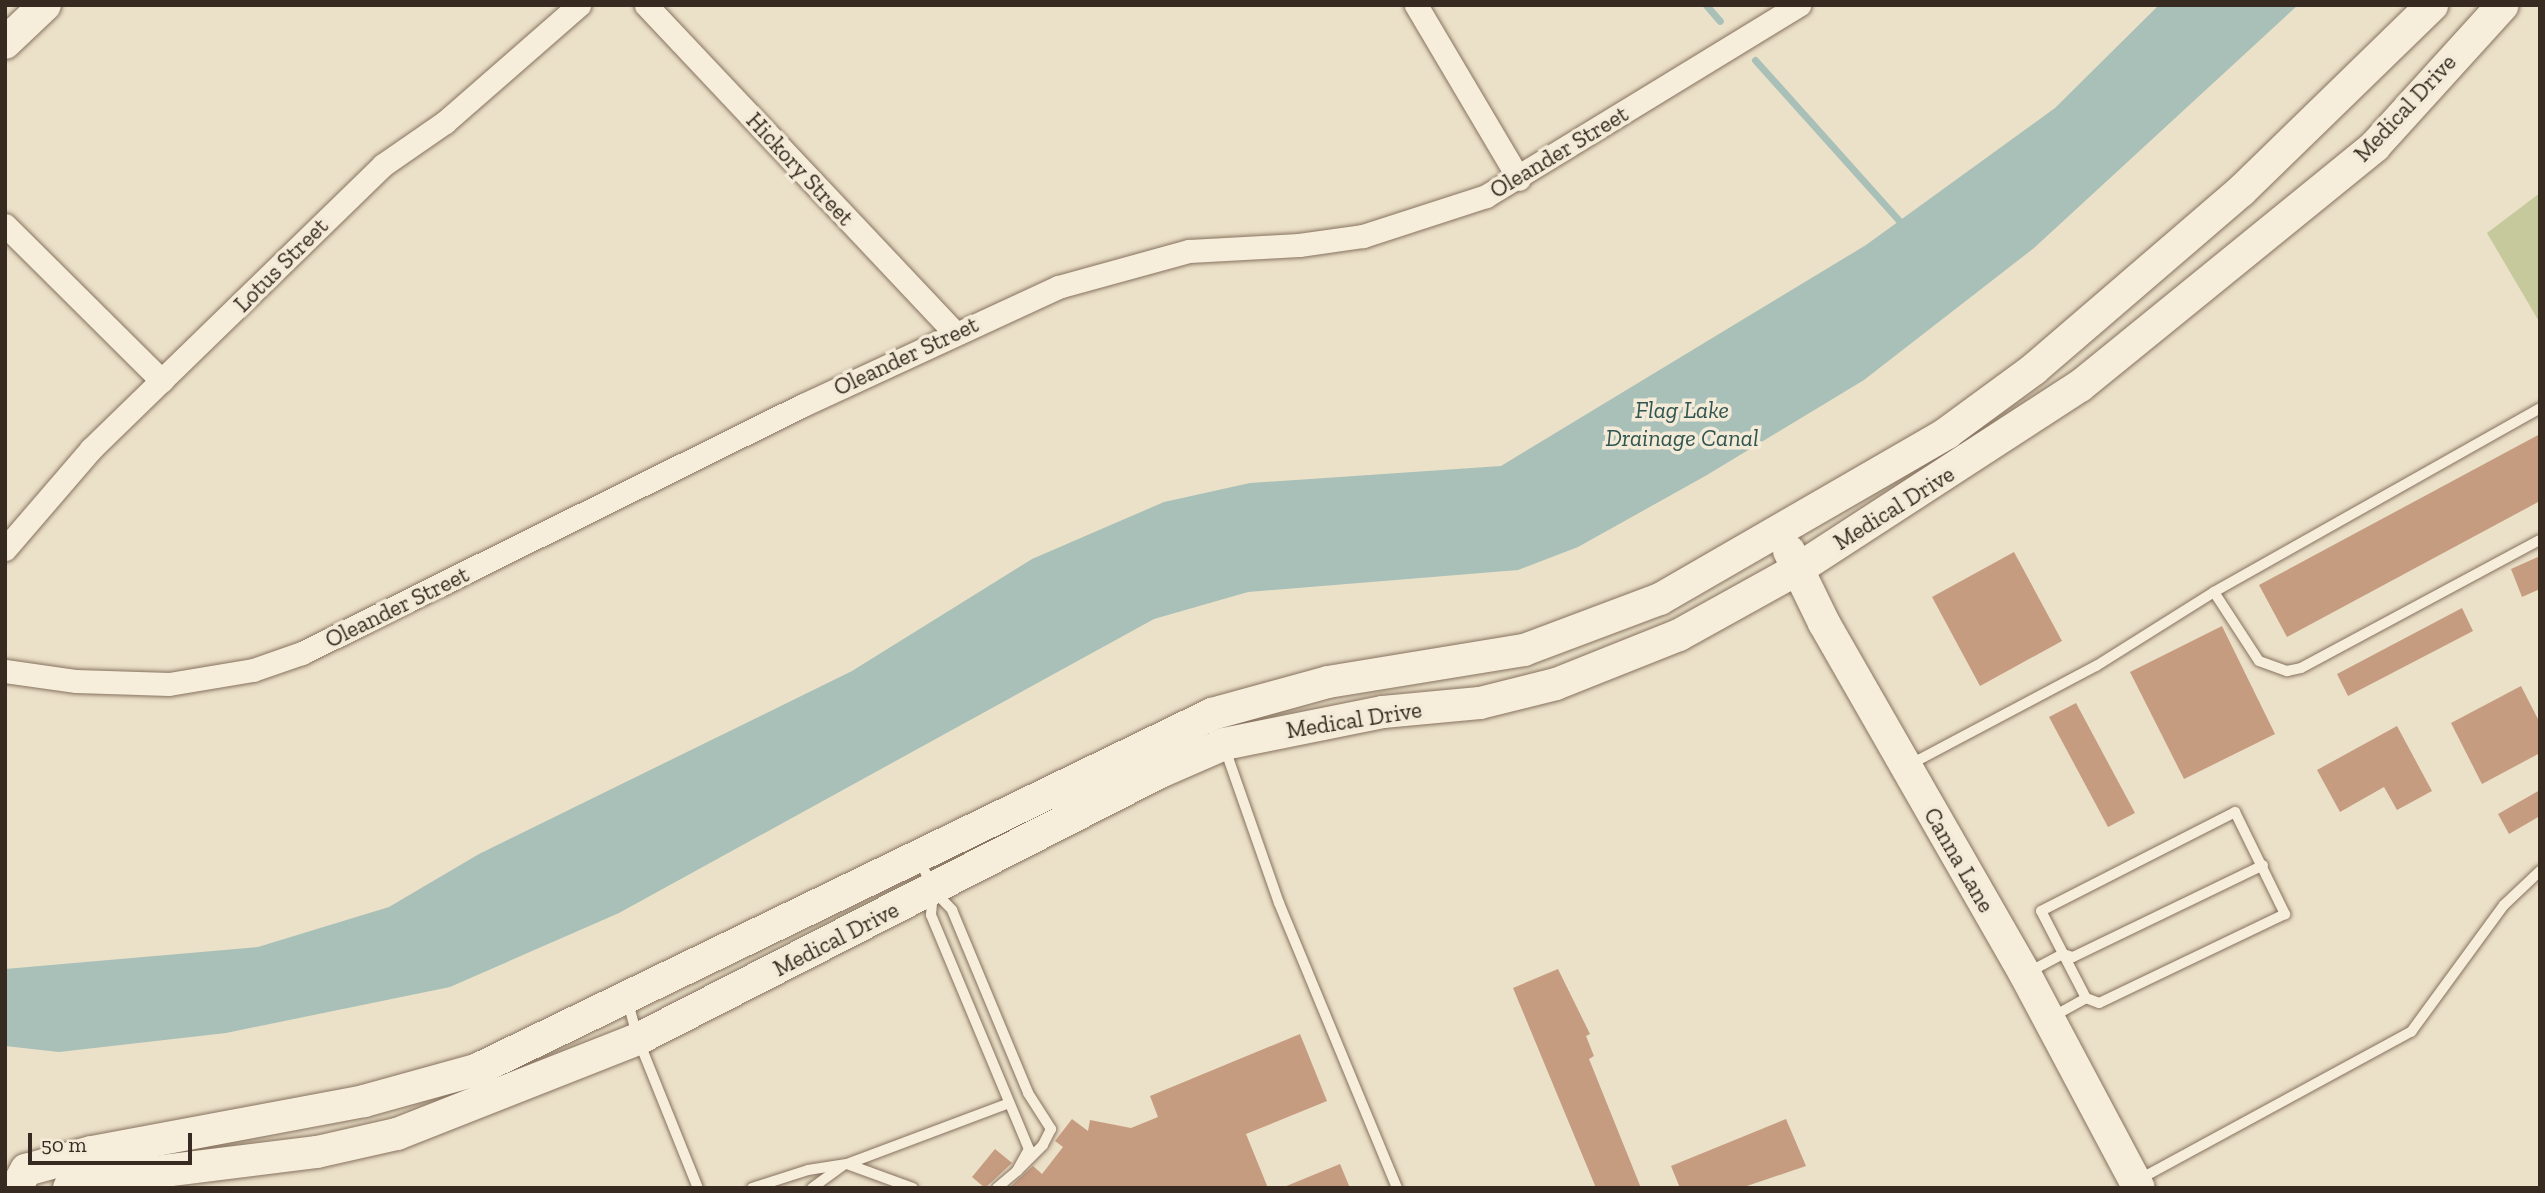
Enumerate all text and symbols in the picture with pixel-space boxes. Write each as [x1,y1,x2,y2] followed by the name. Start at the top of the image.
[2348,49,2462,167] street label: Medical Drive
[1485,100,1633,204] street label: Oleander Street
[740,107,860,231] street label: Hickory Street
[228,212,334,318] street label: Lotus Street
[829,310,983,402] street label: Oleander Street
[1605,396,1759,452] water label: Flag Lake Drainage Canal
[1829,460,1959,556] street label: Medical Drive
[321,560,473,654] street label: Oleander Street
[1284,696,1424,744] street label: Medical Drive
[1918,803,2000,917] street label: Canna Lane
[769,896,903,982] street label: Medical Drive
[32,1120,196,1164] scale bar
[41,1132,87,1157] text: 50 m

